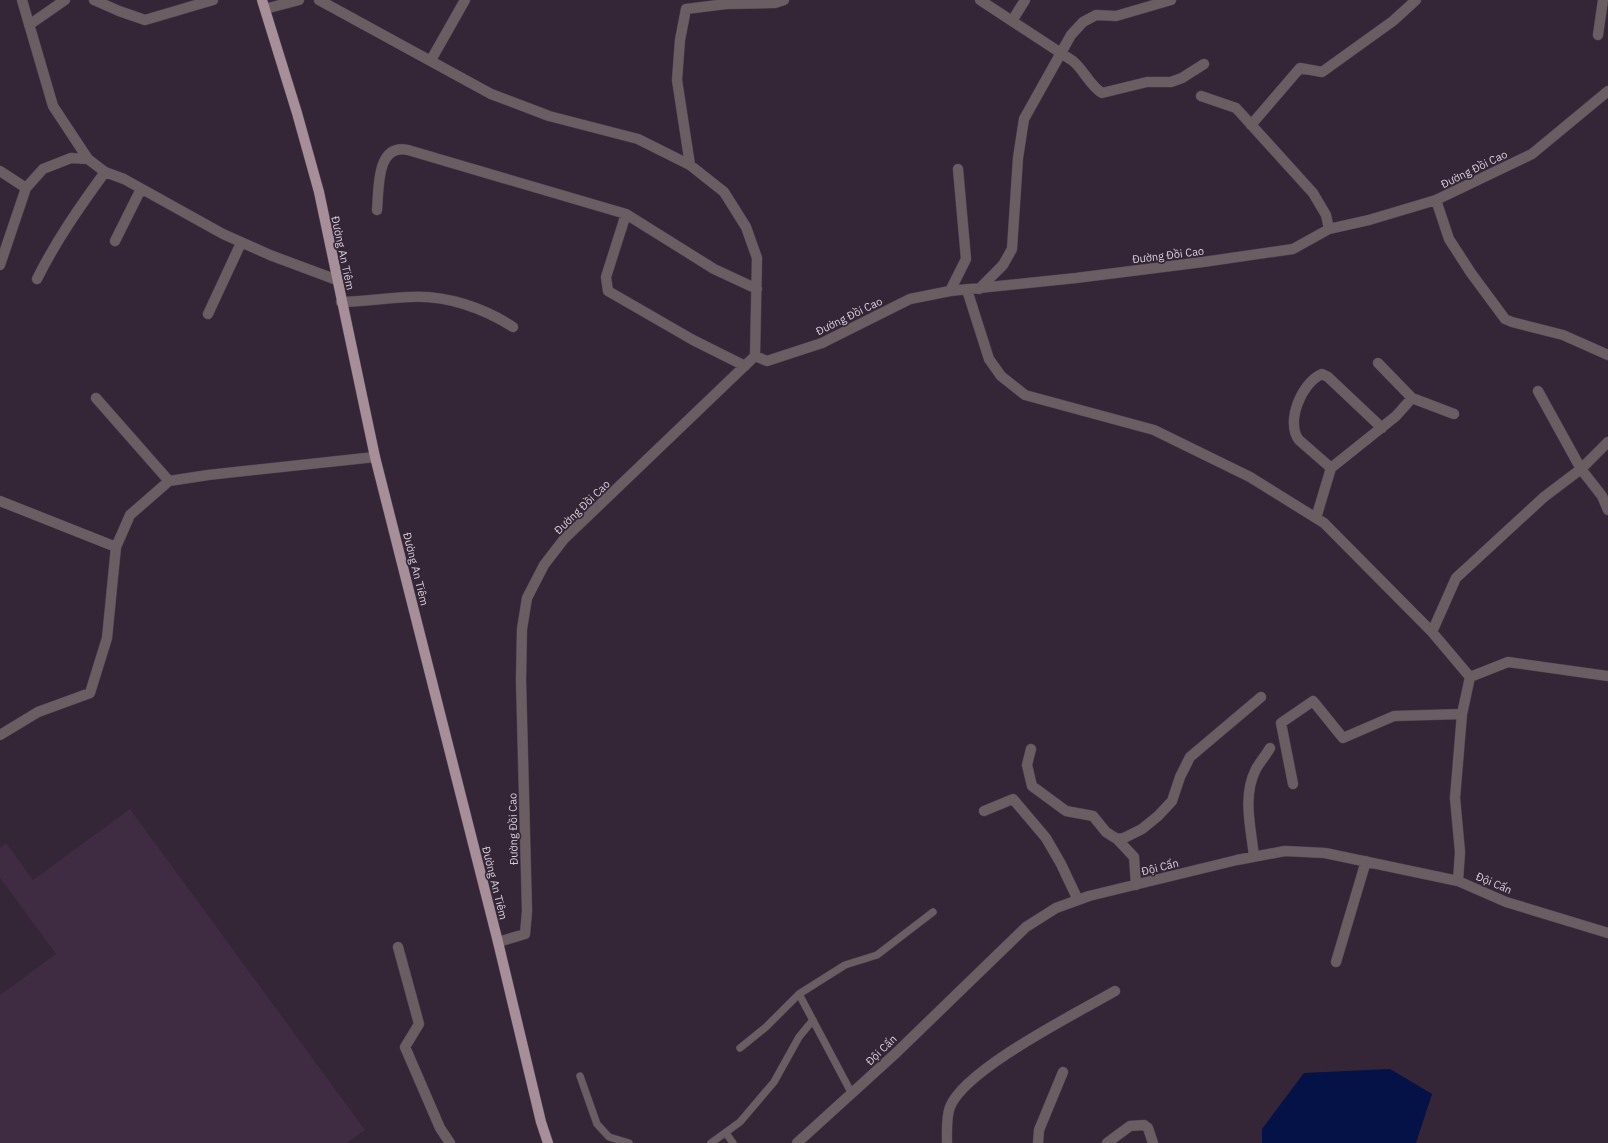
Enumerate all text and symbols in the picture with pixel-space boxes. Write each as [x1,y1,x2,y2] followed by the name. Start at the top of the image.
[1438,147,1510,191] street label: Đường Đồi Cao
[328,215,358,291] street label: Đường An Tiêm
[1131,244,1205,266] street label: Đường Đồi Cao
[813,294,885,338] street label: Đường Đồi Cao
[551,477,613,537] street label: Đường Đồi Cao
[400,531,432,607] street label: Đường An Tiêm
[505,793,521,865] street label: Đường Đồi Cao
[479,845,511,921] street label: Đường An Tiêm
[1140,856,1180,878] street label: Đội Cấn
[1474,869,1514,897] street label: Đội Cấn
[863,1032,899,1068] street label: Đội Cấn

